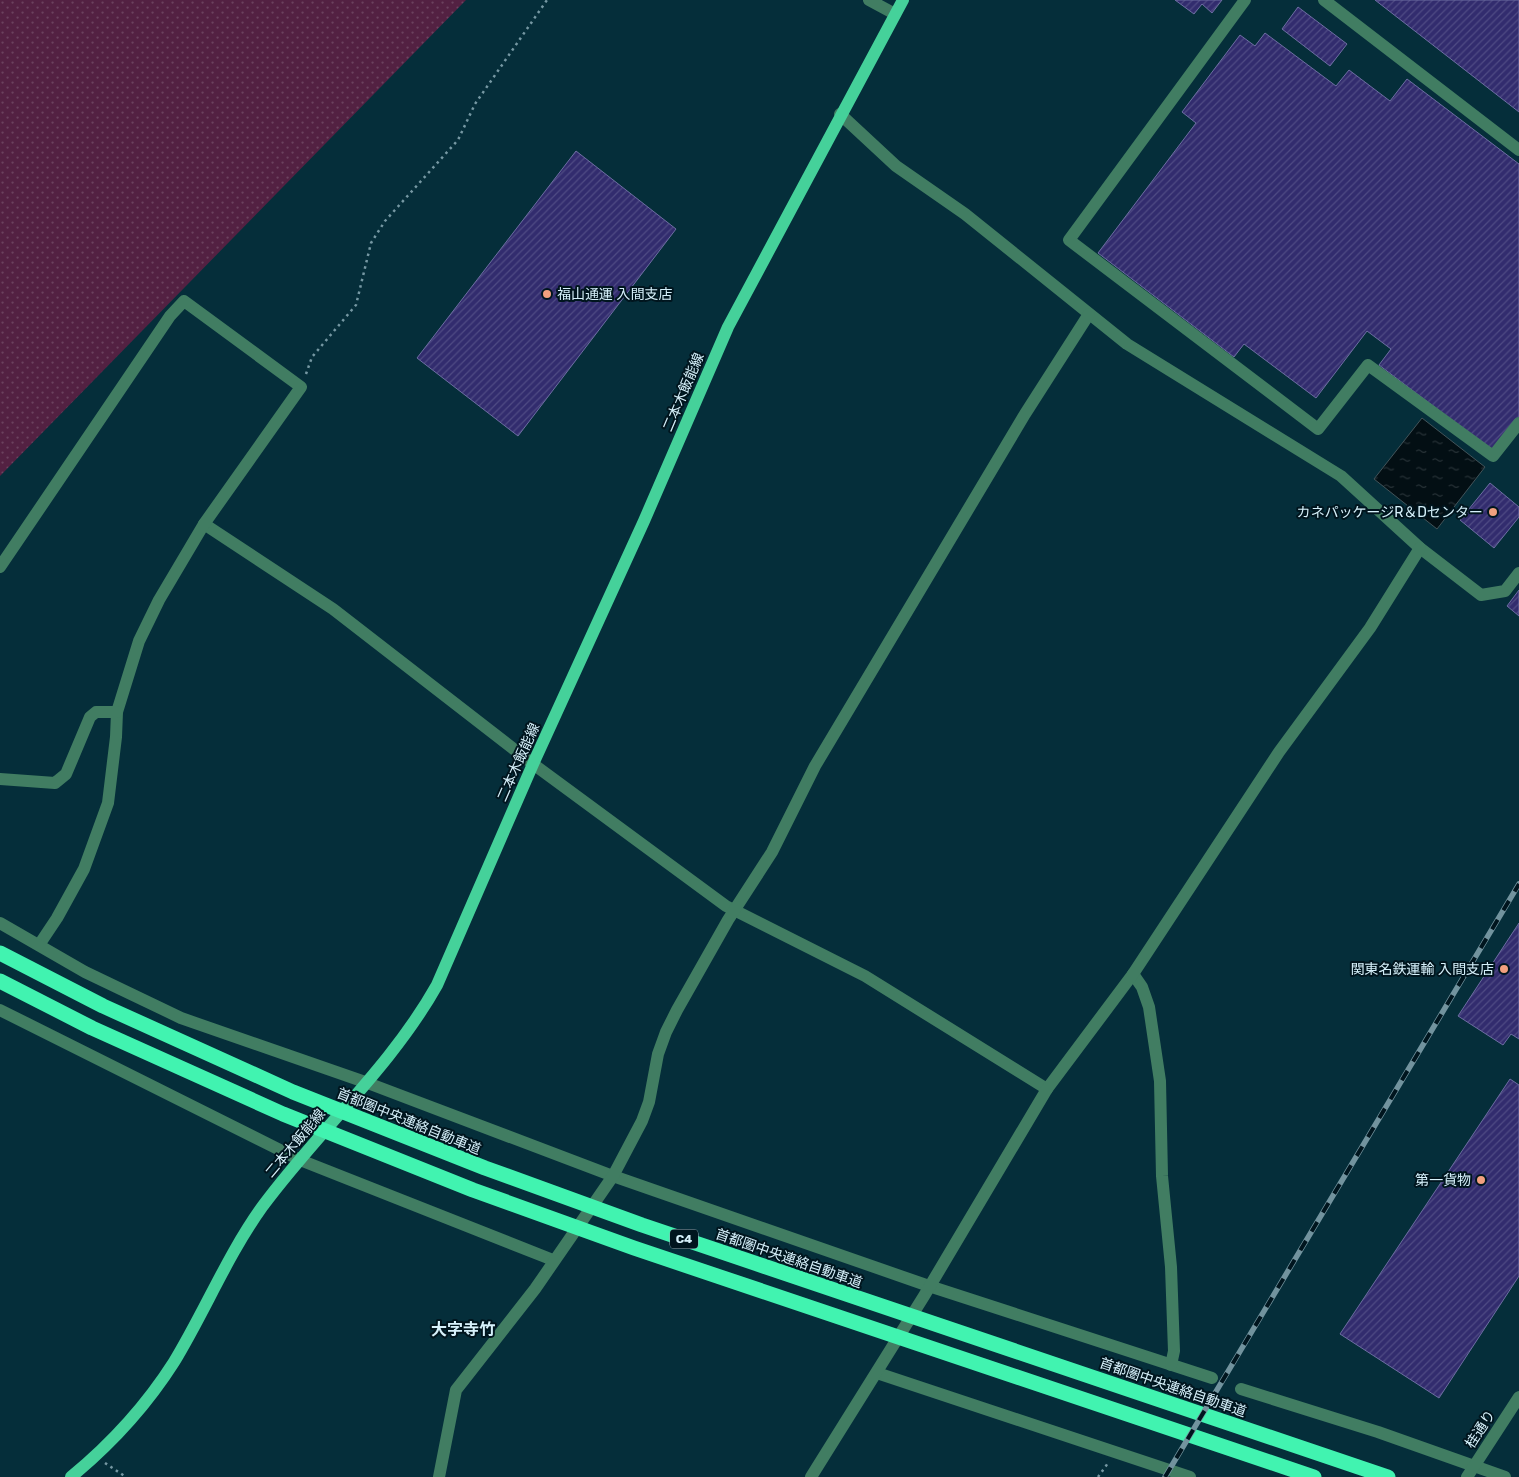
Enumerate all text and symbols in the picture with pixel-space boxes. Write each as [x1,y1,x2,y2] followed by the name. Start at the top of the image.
[557,286,672,303] place label: 福山通運 入間支店
[541,288,553,300] marker: 福山通運 入間支店
[659,350,708,434] street label: 二本木飯能線
[1296,504,1483,521] place label: カネパッケージR＆Dセンター
[1487,506,1499,518] marker: カネパッケージR＆Dセンター
[494,720,543,804] street label: 二本木飯能線
[1351,961,1494,978] place label: 関東名鉄運輸 入間支店
[1498,963,1510,975] marker: 関東名鉄運輸 入間支店
[334,1085,483,1158] street label: 首都圏中央連絡自動車道
[262,1106,329,1181] street label: 二本木飯能線
[1415,1172,1471,1189] place label: 第一貨物
[1475,1174,1487,1186] marker: 第一貨物
[713,1225,864,1292] street label: 首都圏中央連絡自動車道
[670,1230,698,1248] road number: C4
[431,1320,495,1339] district label: 大字寺竹
[1097,1354,1248,1421] street label: 首都圏中央連絡自動車道
[1462,1407,1499,1452] street label: 桂通り

